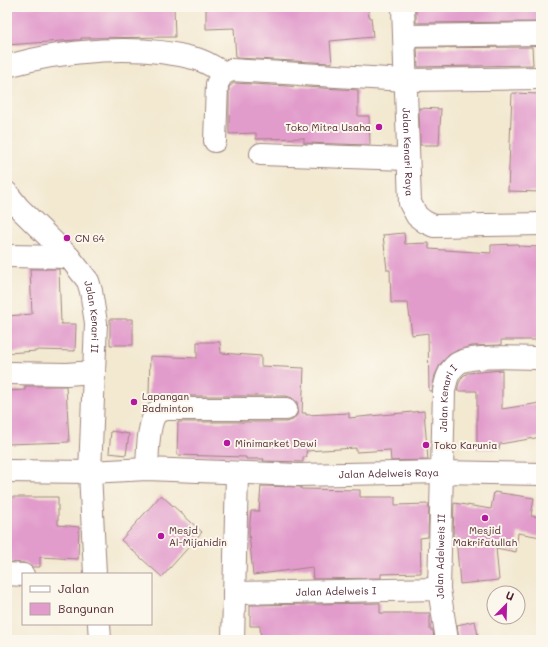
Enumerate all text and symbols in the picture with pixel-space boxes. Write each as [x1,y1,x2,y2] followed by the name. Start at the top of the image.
[400,107,417,196] street label: Jalan Kenari Raya
[286,120,371,134] place label: Toko Mitra Usaha
[374,122,384,132] marker: Toko Mitra Usaha
[75,231,105,245] place label: CN 64
[62,233,72,243] marker: CN 64
[81,278,103,354] street label: Jalan Kenari II
[436,361,460,432] street label: Jalan Kenari I
[142,389,193,415] place label: Lapangan Badminton
[129,397,139,407] marker: Lapangan Badminton
[235,436,317,450] place label: Minimarket Dewi
[222,438,232,448] marker: Minimarket Dewi
[434,438,498,452] place label: Toko Karunia
[421,440,431,450] marker: Toko Karunia
[338,465,439,481] street label: Jalan Adelweis Raya
[432,513,448,600] street label: Jalan Adelweis II
[480,513,490,523] marker: Mesjid Makrifatullah
[169,523,227,549] place label: Mesjd Al-Mijahidin
[453,523,518,549] place label: Mesjid Makrifatullah
[156,531,166,541] marker: Mesjd Al-Mijahidin
[22,573,152,625] legend
[58,580,89,596] text: Jalan
[295,583,377,599] street label: Jalan Adelweis I
[486,585,526,625] north arrow
[504,587,517,604] text: U
[58,600,114,616] text: Bangunan

